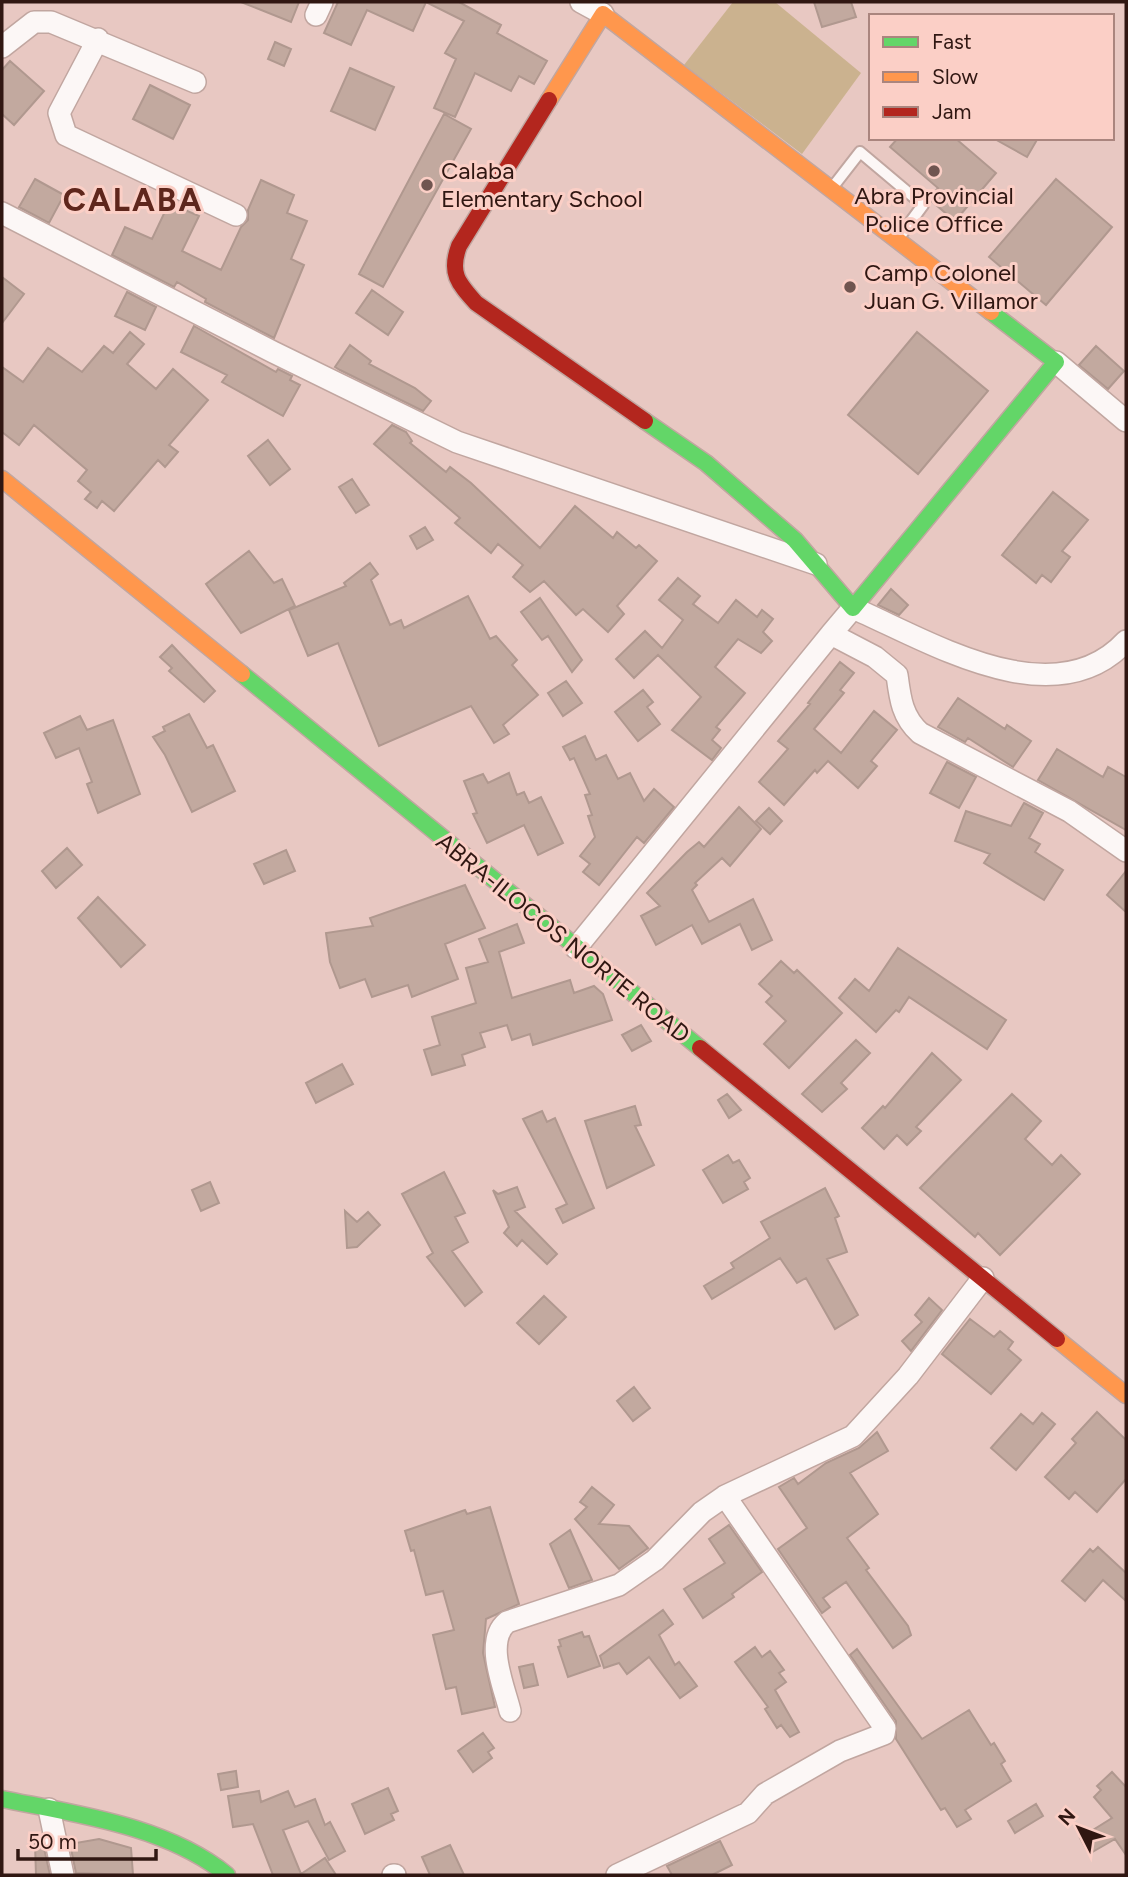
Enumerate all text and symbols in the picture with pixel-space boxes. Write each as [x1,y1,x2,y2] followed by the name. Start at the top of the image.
[869,14,1114,140] legend
[932,29,972,54] text: Fast
[932,64,978,89] text: Slow
[932,99,971,124] text: Jam
[441,156,643,213] place label: Calaba Elementary School
[926,163,942,179] marker: Abra Provincial Police Office
[419,177,435,193] marker: Calaba Elementary School
[63,181,203,219] district label: CALABA
[854,181,1014,238] place label: Abra Provincial Police Office
[864,258,1038,315] place label: Camp Colonel Juan G. Villamor
[842,279,858,295] marker: Camp Colonel Juan G. Villamor
[431,826,696,1049] street label: ABRA-ILOCOS NORTE ROAD
[1044,1793,1114,1863] north arrow
[1053,1804,1080,1830] text: N
[18,1818,156,1862] scale bar
[28,1829,77,1854] text: 50 m

